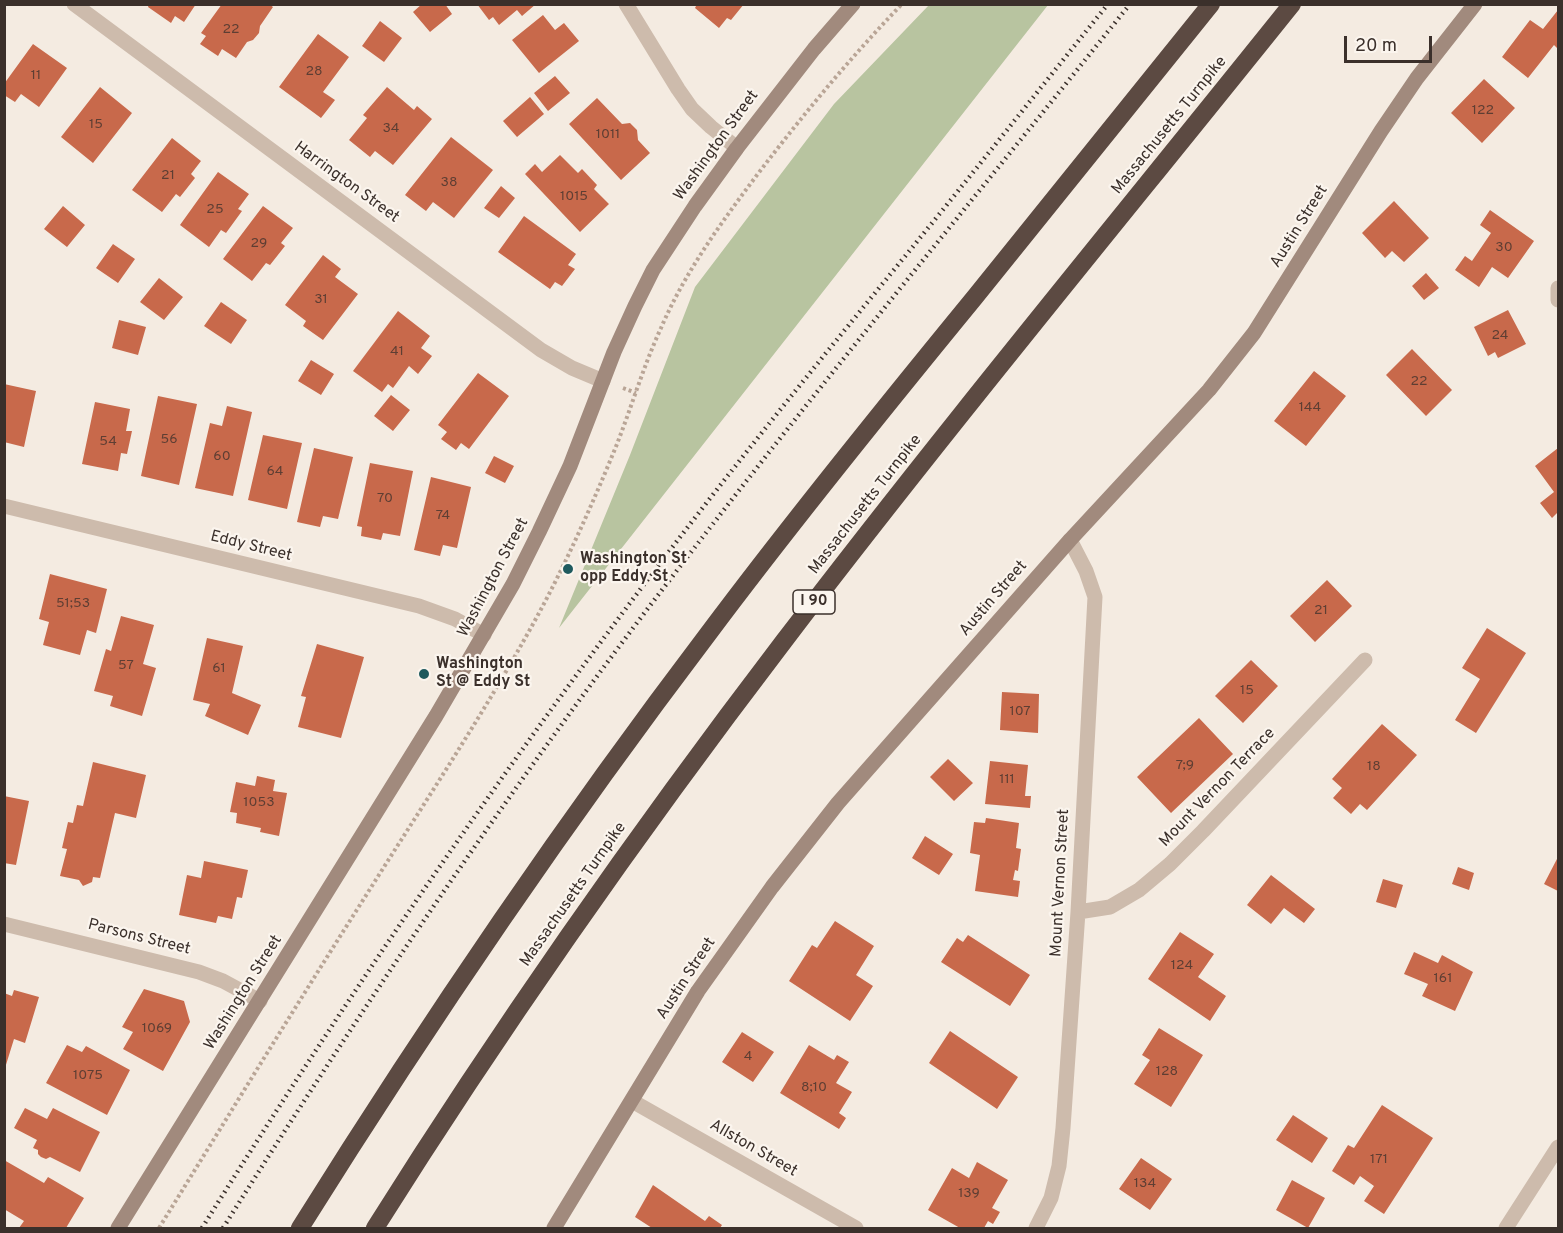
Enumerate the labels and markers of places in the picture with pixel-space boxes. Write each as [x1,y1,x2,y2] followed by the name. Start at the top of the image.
[580,550,687,588] place label: Washington St opp Eddy St
[561,562,575,576] marker: Washington St opp Eddy St
[436,655,530,693] place label: Washington St @ Eddy St
[417,667,431,681] marker: Washington St @ Eddy St

